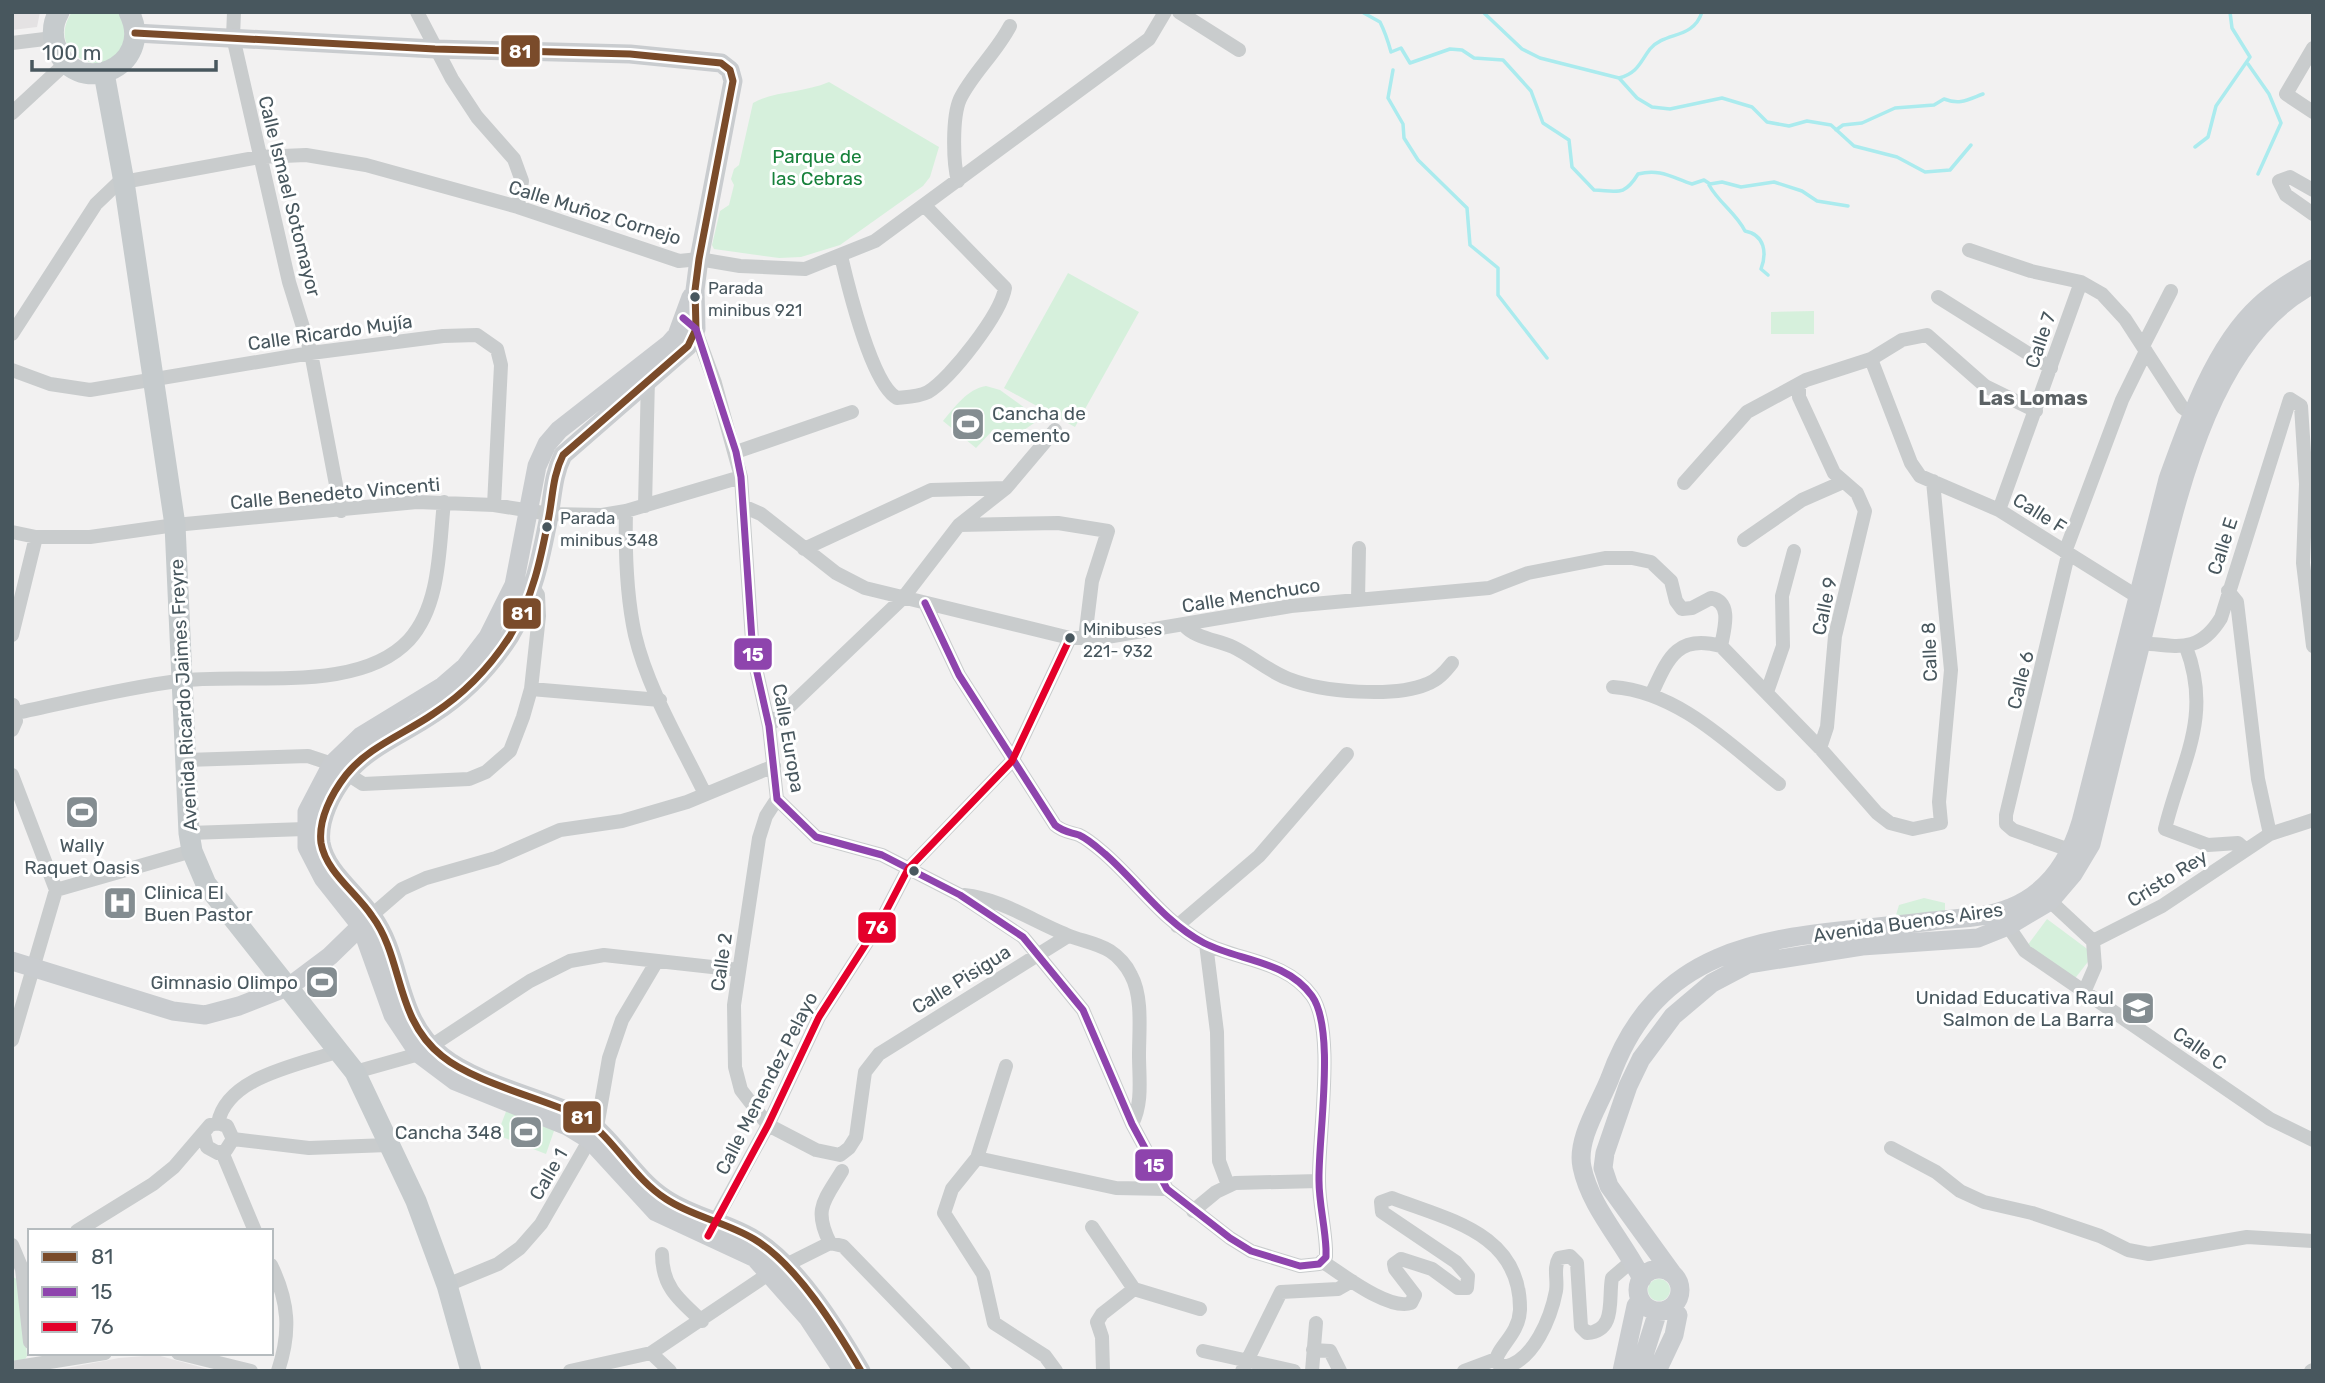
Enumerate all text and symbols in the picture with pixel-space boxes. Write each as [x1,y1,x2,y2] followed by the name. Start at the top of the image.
[32,28,215,72] scale bar
[500,34,541,68] line badge: 81
[42,40,101,65] text: 100 m
[509,40,531,63] text: 81
[253,93,326,300] street label: Calle Ismael Sotomayor
[771,145,863,190] park label: Parque de las Cebras
[506,175,684,250] street label: Calle Muñoz Cornejo
[708,278,802,320] place label: Parada minibus 921
[688,290,702,304] marker: Parada minibus 921
[2020,309,2061,371] street label: Calle 7
[246,310,414,355] street label: Calle Ricardo Mujía
[1978,385,2088,410] district label: Las Lomas
[992,402,1086,447] place label: Cancha de cemento
[949,405,987,443] sports icon: Cancha de cemento
[229,473,441,514] street label: Calle Benedeto Vincenti
[2009,488,2071,539] street label: Calle F
[560,508,658,550] place label: Parada minibus 348
[2202,514,2243,578] street label: Calle E
[540,520,554,534] marker: Parada minibus 348
[165,558,202,832] street label: Avenida Ricardo Jaimes Freyre
[1180,573,1322,618] street label: Calle Menchuco
[1807,575,1842,637] street label: Calle 9
[502,597,542,630] line badge: 81
[511,602,533,625] text: 81
[1083,619,1162,661] place label: Minibuses 221- 932
[1917,622,1942,682] street label: Calle 8
[1063,631,1077,645] marker: Minibuses 221- 932
[733,637,773,671] line badge: 15
[742,643,764,666] text: 15
[2002,649,2039,712] street label: Calle 6
[768,682,809,794] street label: Calle Europa
[63,793,101,831] sports icon: Wally Raquet Oasis
[24,834,140,879] place label: Wally Raquet Oasis
[2123,845,2212,912] street label: Cristo Rey
[907,864,921,878] unlabelled marker
[144,881,253,926] place label: Clinica El Buen Pastor
[101,884,139,922] hospital icon: Clinica El Buen Pastor
[1812,898,2004,947] street label: Avenida Buenos Aires
[857,911,897,944] line badge: 76
[866,916,888,939] text: 76
[706,931,737,993] street label: Calle 2
[908,940,1015,1019] street label: Calle Pisigua
[303,963,341,1001] sports icon: Gimnasio Olimpo
[151,971,298,994] place label: Gimnasio Olimpo
[1915,986,2114,1031] place label: Unidad Educativa Raul Salmon de La Barra
[710,988,823,1178] street label: Calle Menendez Pelayo
[2119,989,2157,1027] school or university icon: Unidad Educativa Raul Salmon de La Barra
[2168,1022,2231,1075] street label: Calle C
[562,1100,602,1134] line badge: 81
[571,1106,593,1129] text: 81
[507,1113,545,1151] sports icon: Cancha 348
[395,1121,502,1144] place label: Cancha 348
[525,1144,572,1204] street label: Calle 1
[1134,1148,1174,1182] line badge: 15
[1143,1154,1165,1177] text: 15
[28,1229,273,1355] legend
[91,1244,113,1269] text: 81
[91,1279,112,1304] text: 15
[91,1314,114,1339] text: 76

